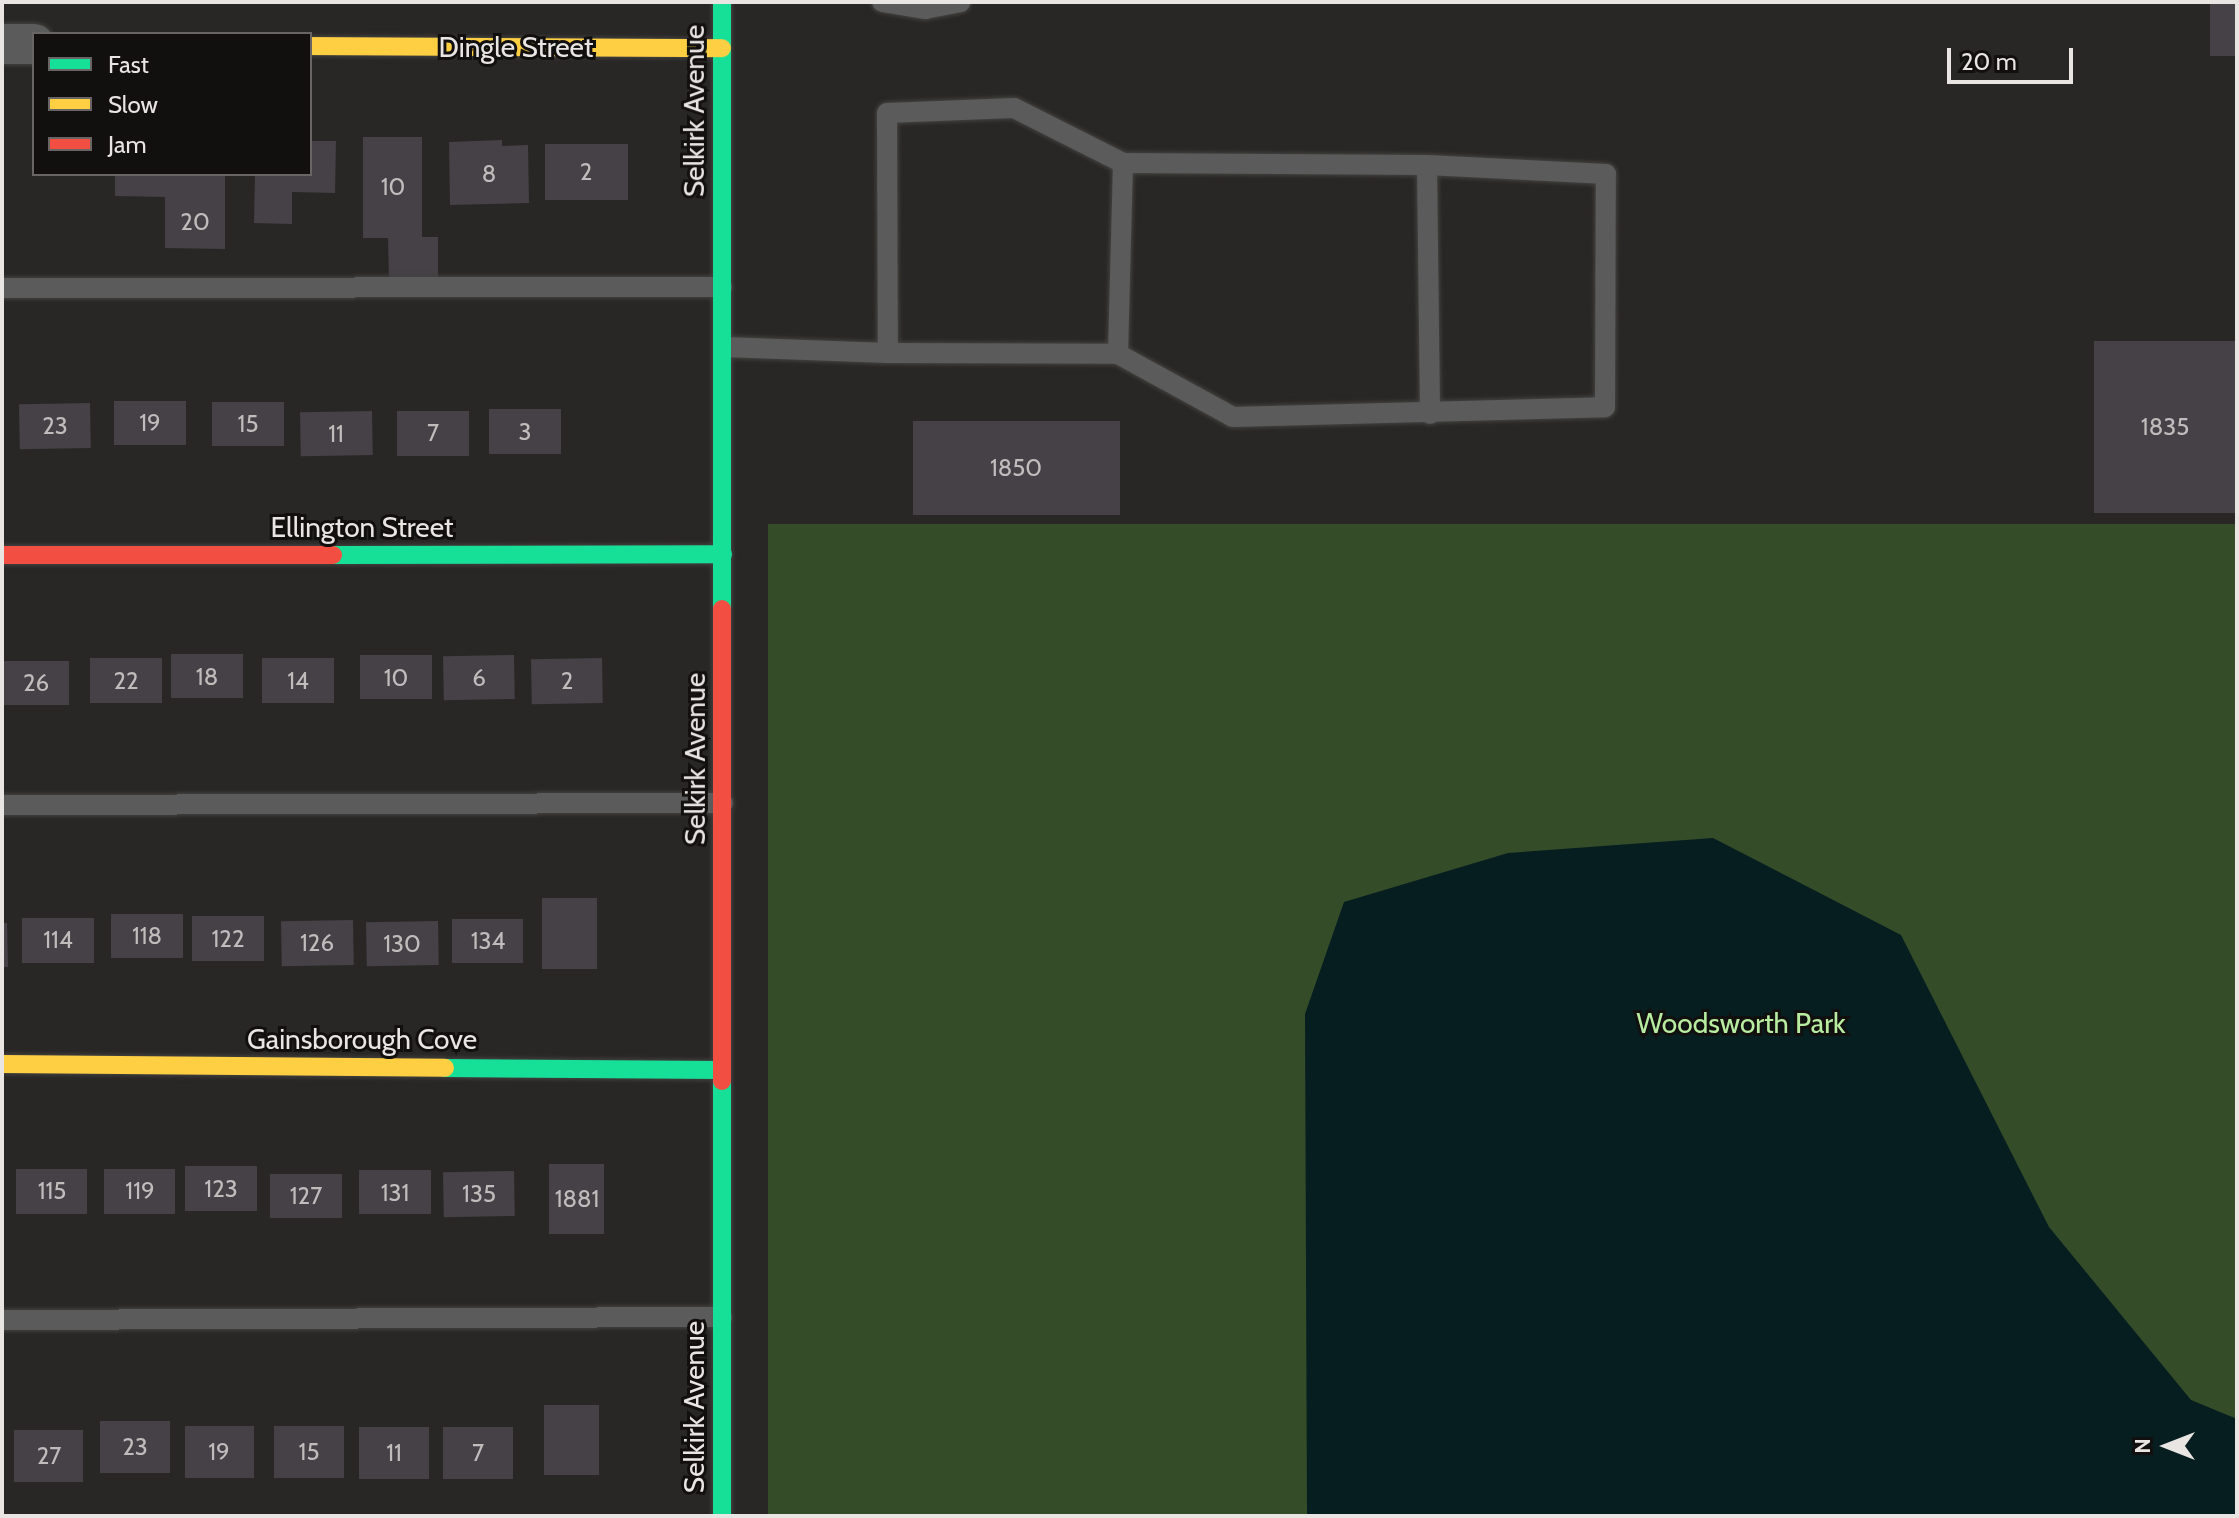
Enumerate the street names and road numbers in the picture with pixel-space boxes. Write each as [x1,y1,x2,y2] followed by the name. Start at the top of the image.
[677,25,711,197] street label: Selkirk Avenue
[439,30,593,64] street label: Dingle Street
[271,510,453,544] street label: Ellington Street
[678,673,712,845] street label: Selkirk Avenue
[247,1022,477,1056] street label: Gainsborough Cove
[677,1321,711,1493] street label: Selkirk Avenue

